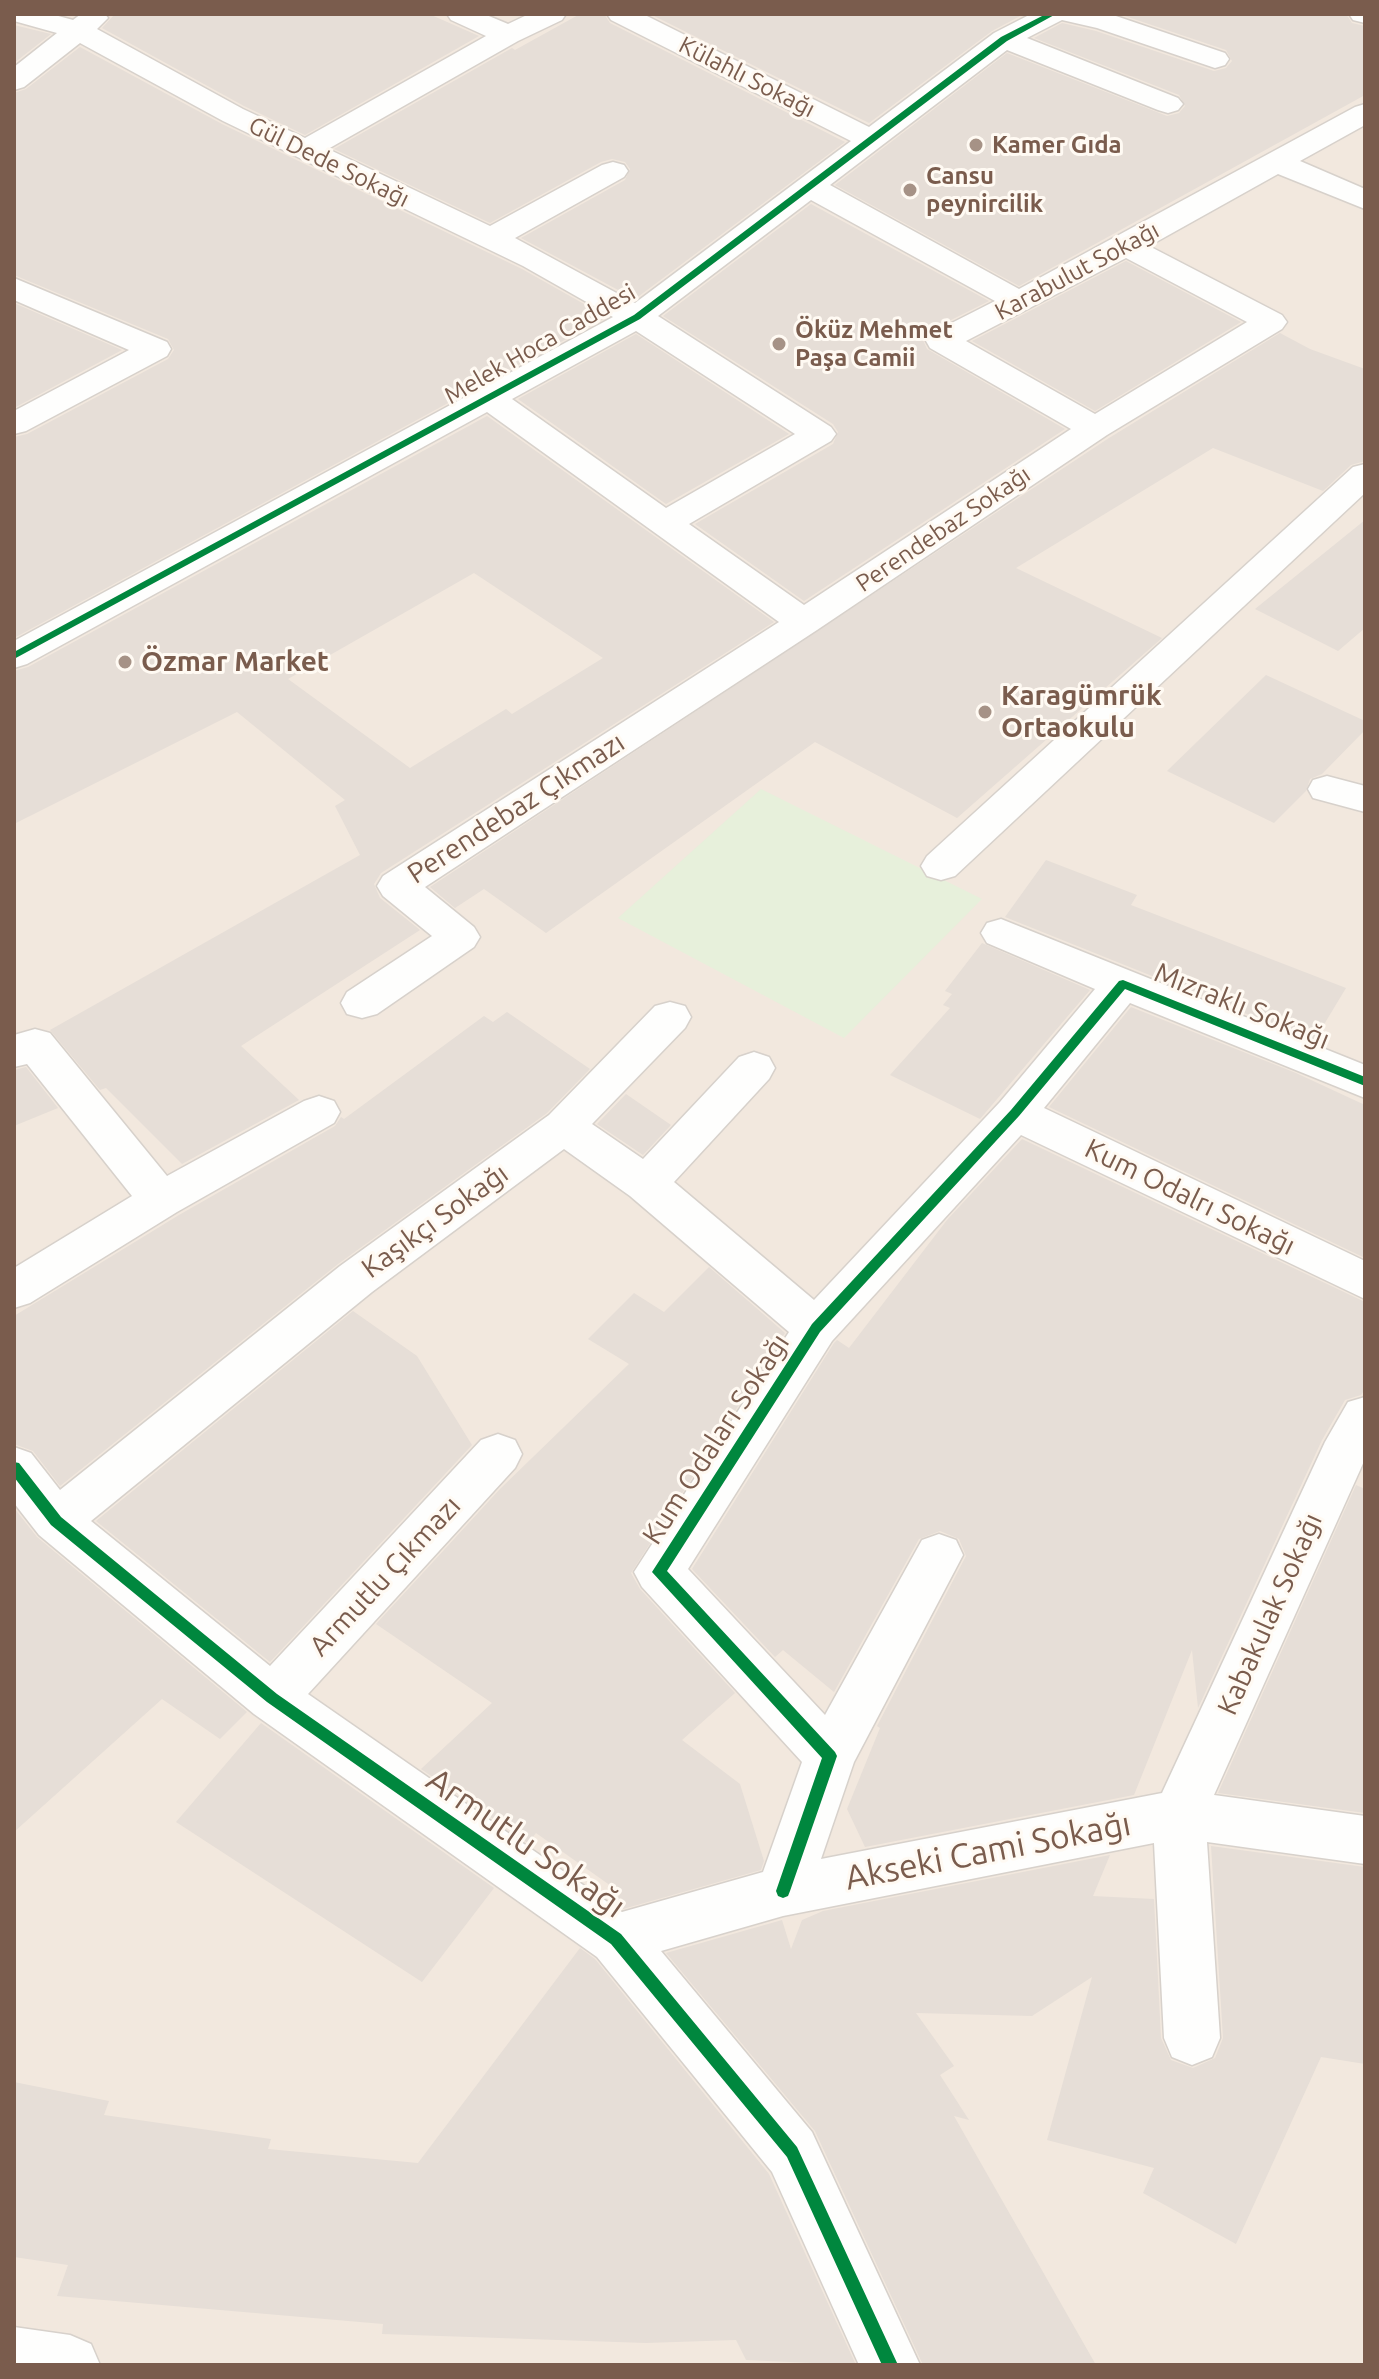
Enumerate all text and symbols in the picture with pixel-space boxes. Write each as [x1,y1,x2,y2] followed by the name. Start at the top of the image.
[674,30,820,124] street label: Külahlı Sokağı
[244,111,414,213] street label: Gül Dede Sokağı
[992,131,1122,159] place label: Kamer Gıda
[967,136,985,154] marker: Kamer Gıda
[926,162,1043,218] place label: Cansu peynircilik
[901,181,919,199] marker: Cansu peynircilik
[990,216,1164,326] street label: Karabulut Sokağı
[439,278,641,410] street label: Melek Hoca Caddesi
[795,316,953,372] place label: Öküz Mehmet Paşa Camii
[770,335,788,353] marker: Öküz Mehmet Paşa Camii
[850,460,1036,598] street label: Perendebaz Sokağı
[141,645,329,679] place label: Özmar Market
[116,653,134,671] marker: Özmar Market
[1001,679,1162,745] place label: Karagümrük Ortaokulu
[976,703,994,721] marker: Karagümrük Ortaokulu
[401,725,631,891] street label: Perendebaz Çıkmazı
[1149,956,1335,1056] street label: Mızraklı Sokağı
[1079,1132,1301,1262] street label: Kum Odalrı Sokağı
[355,1157,515,1285] street label: Kaşıkçı Sokağı
[635,1328,797,1550] street label: Kum Odaları Sokağı
[302,1489,468,1663] street label: Armutlu Çıkmazı
[1211,1508,1329,1720] street label: Kabakulak Sokağı
[419,1759,633,1927] street label: Armutlu Sokağı
[842,1803,1134,1899] street label: Akseki Cami Sokağı

